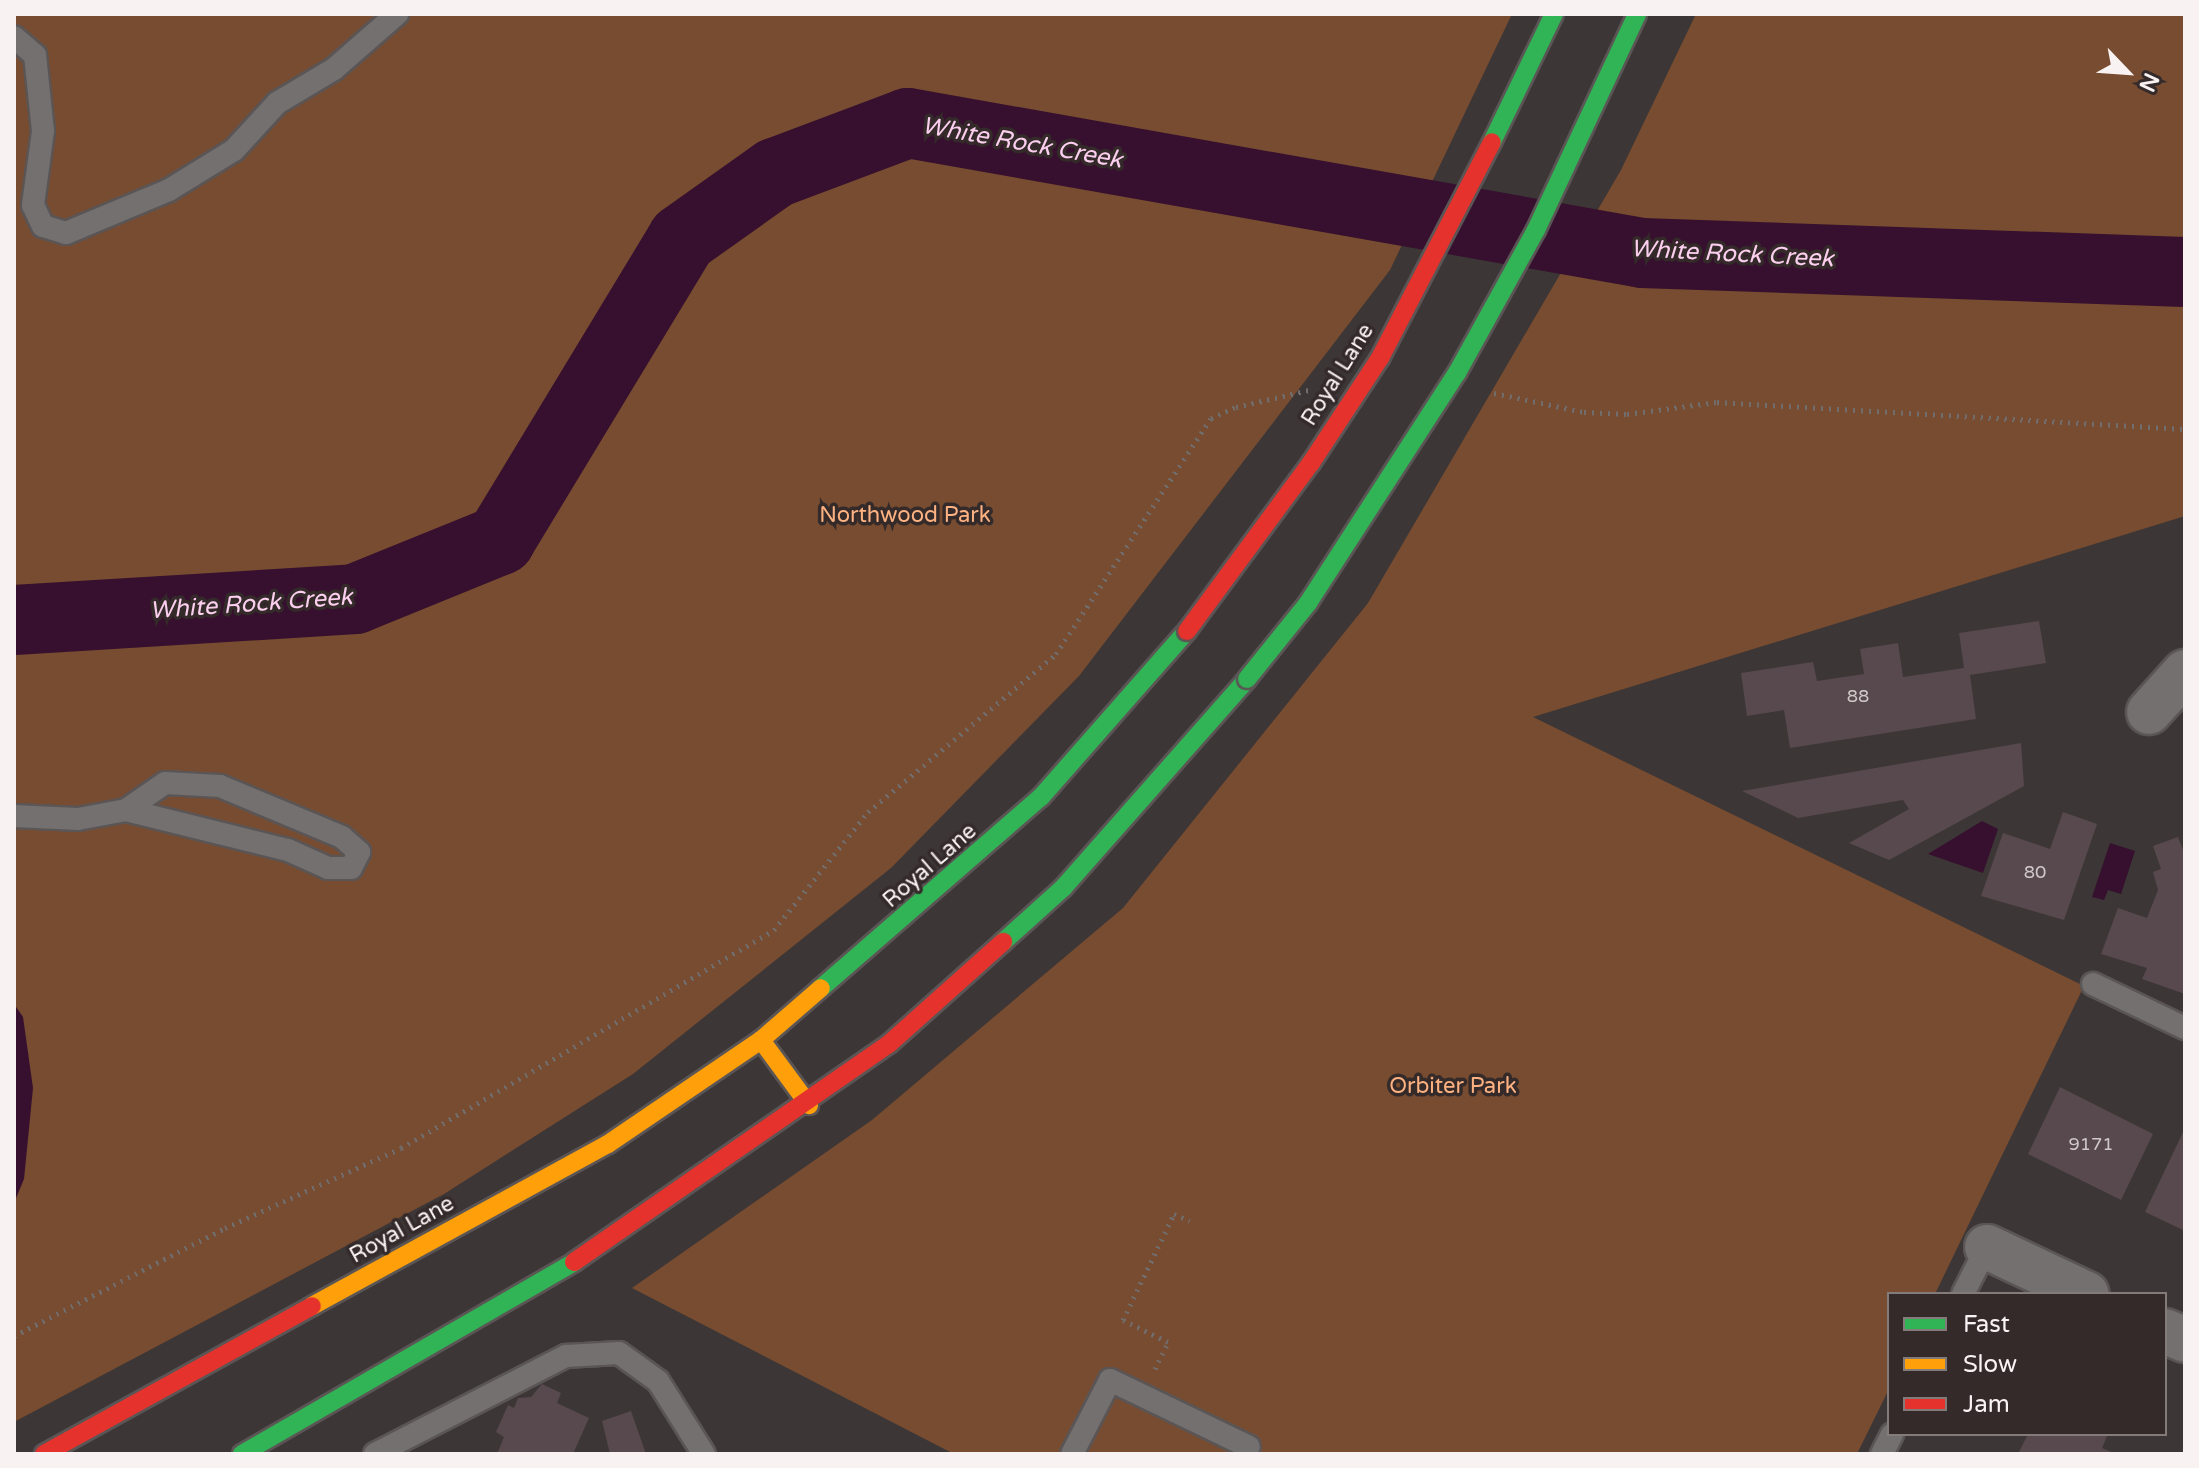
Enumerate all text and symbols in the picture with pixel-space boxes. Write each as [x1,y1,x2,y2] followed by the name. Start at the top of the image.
[2087,32,2167,112] north arrow
[2133,69,2164,96] text: N
[920,111,1124,175] water label: White Rock Creek
[1630,234,1834,274] water label: White Rock Creek
[1296,319,1380,431] street label: Royal Lane
[819,503,991,529] park label: Northwood Park
[149,583,353,625] water label: White Rock Creek
[1847,685,1869,707] house number: 88
[878,818,982,914] street label: Royal Lane
[2024,861,2046,883] house number: 80
[1389,1074,1517,1100] park label: Orbiter Park
[2068,1133,2114,1155] house number: 9171
[345,1191,459,1269] street label: Royal Lane
[1887,1292,2167,1436] legend
[1963,1310,2010,1339] text: Fast
[1963,1350,2017,1379] text: Slow
[1963,1390,2010,1419] text: Jam

